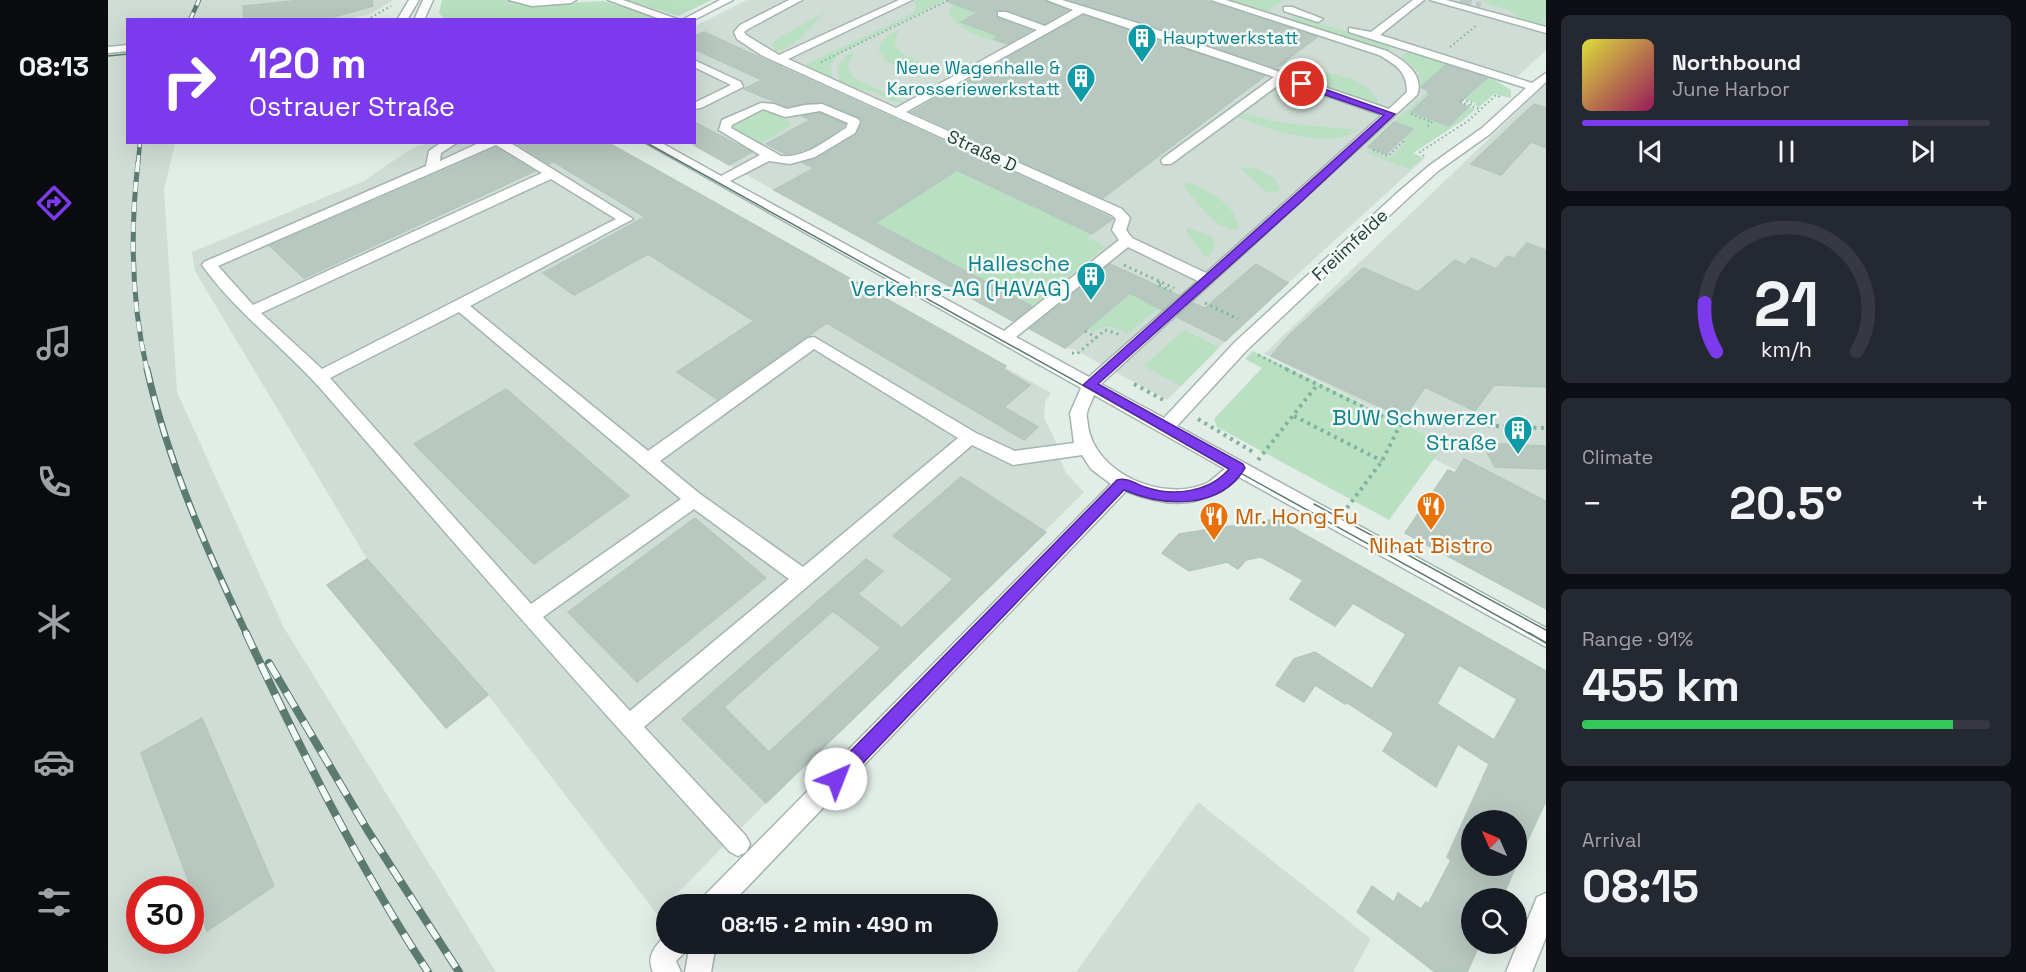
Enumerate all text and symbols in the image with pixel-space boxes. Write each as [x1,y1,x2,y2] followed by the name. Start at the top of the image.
[1126,22,1158,64] building icon: Hauptwerkstatt
[1163,26,1299,49] place label: Hauptwerkstatt
[249,37,367,90] text: 120 m
[150,42,228,120] icon: right
[1672,48,1801,76] text: Northbound
[19,49,89,84] text: 08:13
[887,56,1060,100] place label: Neue Wagenhalle & Karosseriewerkstatt
[1276,58,1327,109] pin
[1065,62,1097,104] building icon: Neue Wagenhalle & Karosseriewerkstatt
[1285,67,1318,100] icon: arrive
[1672,76,1790,102] text: June Harbor
[249,89,455,124] text: Ostrauer Straße
[944,124,1021,177] street label: Straße D
[1634,135,1667,168] icon: previous
[1770,135,1803,168] icon: pause
[1906,135,1939,168] icon: next
[33,182,75,224] icon: directions
[1307,204,1393,286] street label: Freiimfelde
[850,249,1070,302] place label: Hallesche Verkehrs-AG (HAVAG)
[1075,260,1107,302] building icon: Hallesche Verkehrs-AG (HAVAG)
[1753,265,1819,344] text: 21
[33,322,75,364] icon: music
[1760,336,1812,363] text: km/h
[1332,403,1497,456] place label: BUW Schwerzer Straße
[1502,414,1534,456] building icon: BUW Schwerzer Straße
[1582,444,1653,470] text: Climate
[33,461,75,503] icon: phone
[1729,475,1843,532] text: 20.5°
[1582,483,1602,525] text: −
[1970,483,1990,525] text: +
[1415,490,1447,532] restaurant icon: Nihat Bistro
[1198,500,1230,542] restaurant icon: Mr. Hong Fu
[1235,502,1358,530] place label: Mr. Hong Fu
[1369,531,1493,559] place label: Nihat Bistro
[33,601,75,643] icon: climate
[1582,626,1693,652] text: Range · 91%
[1582,657,1740,714] text: 455 km
[33,741,75,783] icon: car
[804,747,868,811] position arrow
[1461,810,1527,876] north arrow
[1461,810,1527,954] map controls
[1582,827,1641,853] text: Arrival
[1582,858,1699,915] text: 08:15
[126,876,204,954] speed limit sign: 30
[33,881,75,923] icon: filters
[1461,888,1527,954] button: search
[721,910,933,938] text: 08:15 · 2 min · 490 m

